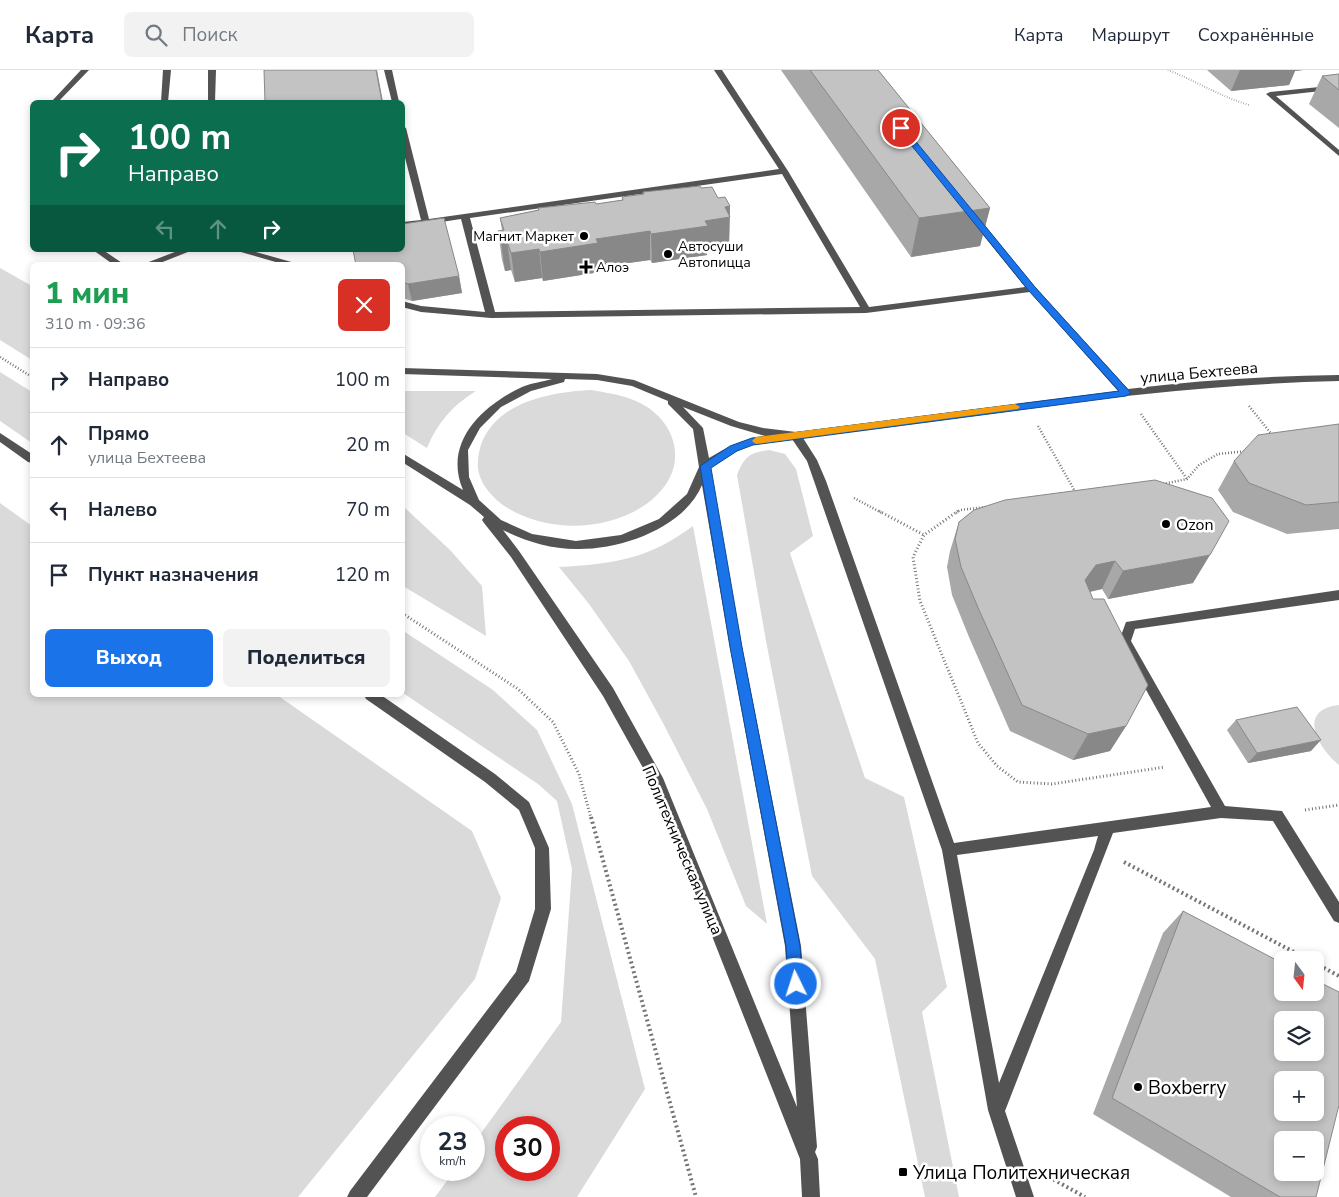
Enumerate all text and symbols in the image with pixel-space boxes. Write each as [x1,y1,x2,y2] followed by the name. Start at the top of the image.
[124,12,474,57] search box
[25,19,94,51] text: Карта
[142,21,170,49] icon: search
[182,22,237,48] text: Поиск
[1014,23,1064,47] text: Карта
[1092,23,1170,47] text: Маршрут
[1198,23,1314,47] text: Сохранённые
[880,107,922,149] pin
[128,114,231,161] text: 100 m
[887,114,915,142] icon: arrive
[45,120,110,185] icon: right
[128,159,219,189] text: Направо
[151,215,179,243] icon: left
[204,215,232,243] icon: ahead
[257,215,285,243] icon: right
[473,227,575,246] place label: Магнит Маркет
[578,230,590,242] marker: Магнит Маркет
[678,237,751,272] place label: Автосуши Автопицца
[662,248,674,260] marker: Автосуши Автопицца
[596,258,629,277] place label: Алоэ
[580,261,592,273] marker: Алоэ
[45,273,129,314] text: 1 мин
[338,279,390,331] button: close
[45,313,146,335] text: 310 m · 09:36
[1139,357,1259,389] street label: улица Бехтеева
[45,366,73,394] icon: right
[88,367,169,393] text: Направо
[335,367,390,393] text: 100 m
[88,421,149,447] text: Прямо
[45,431,73,459] icon: ahead
[346,432,390,458] text: 20 m
[88,447,206,469] text: улица Бехтеева
[45,496,73,524] icon: left
[88,497,157,523] text: Налево
[346,497,390,523] text: 70 m
[1176,514,1214,536] place label: Ozon
[1160,518,1172,530] marker: Ozon
[45,561,73,589] icon: arrive
[88,562,259,588] text: Пункт назначения
[335,562,390,588] text: 120 m
[45,629,213,687] button: Выход
[223,629,390,687] button: Поделиться
[636,762,728,938] street label: Политехническая улица
[1274,951,1324,1001] north arrow
[1274,951,1324,1181] map controls
[769,957,821,1009] position arrow
[1274,1011,1324,1061] button: layers
[1274,1071,1324,1121] button: +
[1148,1075,1227,1101] place label: Boxberry
[1132,1081,1144,1093] marker: Boxberry
[495,1116,560,1181] speed limit sign: 30
[437,1125,468,1159] text: 23
[1274,1131,1324,1181] button: −
[439,1153,466,1169] text: km/h
[912,1160,1130,1186] place label: Улица Политехническая
[897,1166,909,1178] marker: Улица Политехническая

